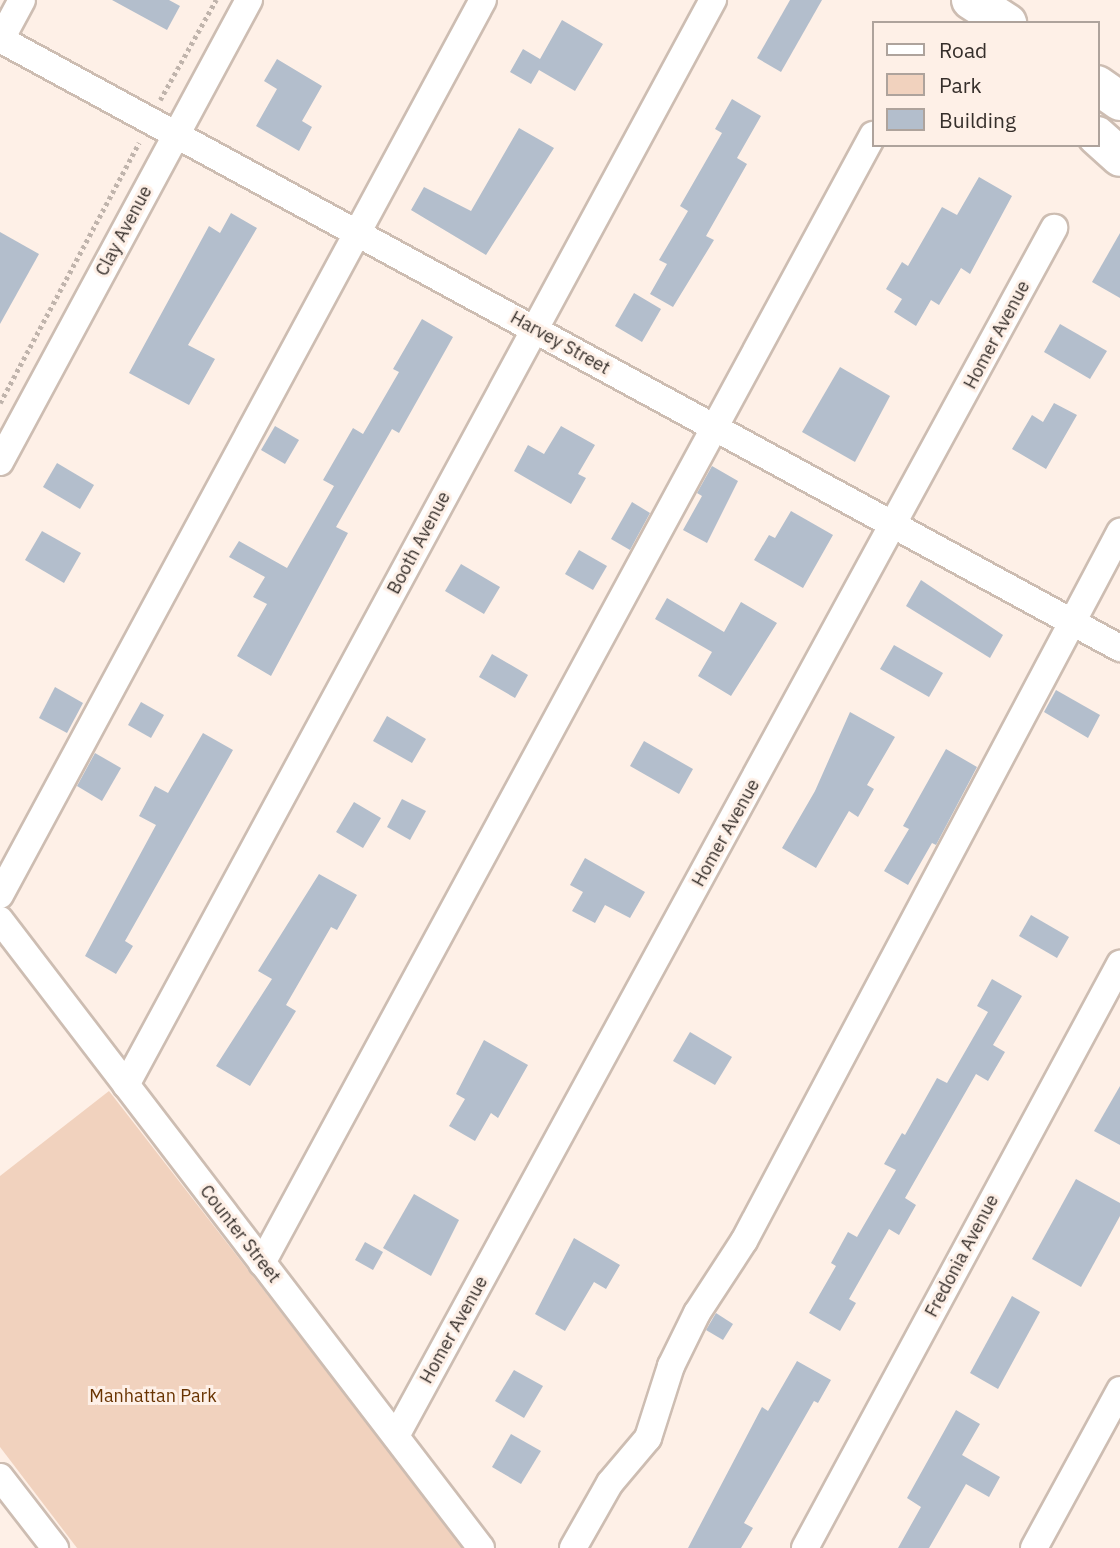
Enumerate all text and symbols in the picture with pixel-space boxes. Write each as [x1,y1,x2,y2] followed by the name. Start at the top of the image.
[872,21,1099,147] legend
[939,36,987,64] text: Road
[939,71,982,99] text: Park
[939,106,1016,134] text: Building
[91,182,157,280] street label: Clay Avenue
[959,277,1035,393] street label: Homer Avenue
[507,307,613,379] street label: Harvey Street
[383,488,455,598] street label: Booth Avenue
[688,776,764,890] street label: Homer Avenue
[195,1181,285,1287] street label: Counter Street
[921,1191,1003,1321] street label: Fredonia Avenue
[416,1273,492,1387] street label: Homer Avenue
[89,1385,217,1407] park label: Manhattan Park

